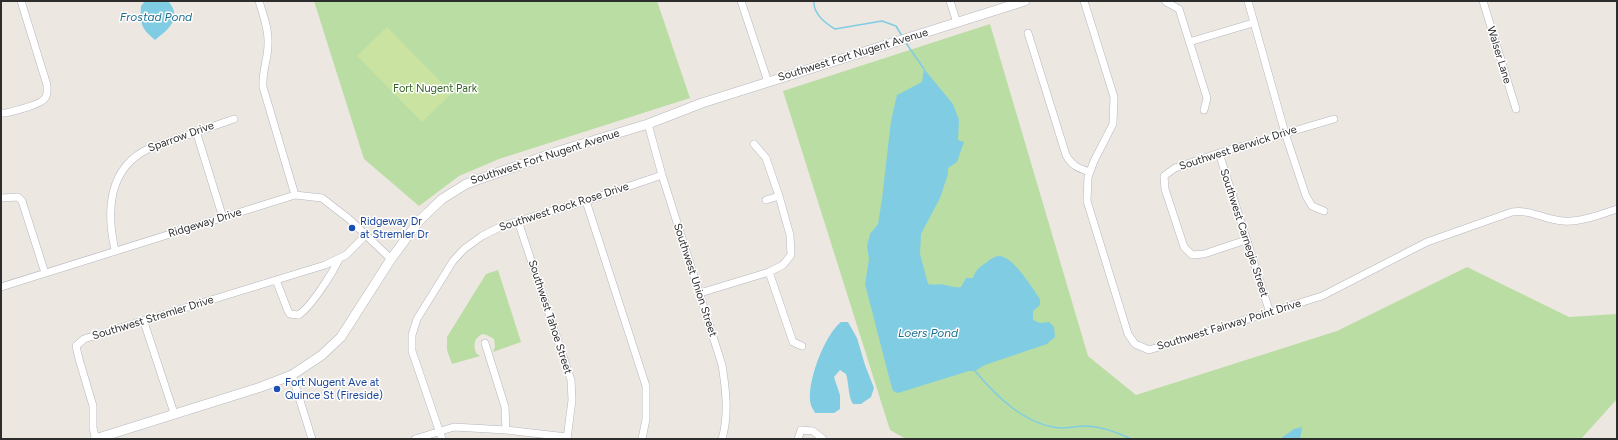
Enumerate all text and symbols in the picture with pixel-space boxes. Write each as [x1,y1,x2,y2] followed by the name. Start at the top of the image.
[120,10,192,24] water label: Frostad Pond
[1484,25,1514,85] street label: Walser Lane
[776,26,930,84] street label: Southwest Fort Nugent Avenue
[393,82,477,96] park label: Fort Nugent Park
[146,119,216,155] street label: Sparrow Drive
[1177,123,1299,173] street label: Southwest Berwick Drive
[469,127,621,187] street label: Southwest Fort Nugent Avenue
[1217,167,1271,299] street label: Southwest Carnegie Street
[497,180,631,234] street label: Southwest Rock Rose Drive
[167,206,243,240] street label: Ridgeway Drive
[360,215,429,241] place label: Ridgeway Dr at Stremler Dr
[670,222,720,338] street label: Southwest Union Street
[347,223,357,233] marker: Ridgeway Dr at Stremler Dr
[525,258,575,376] street label: Southwest Tahoe Street
[91,293,215,343] street label: Southwest Stremler Drive
[1155,297,1303,353] street label: Southwest Fairway Point Drive
[898,326,958,340] water label: Loers Pond
[285,376,383,402] place label: Fort Nugent Ave at Quince St (Fireside)
[272,384,282,394] marker: Fort Nugent Ave at Quince St (Fireside)

